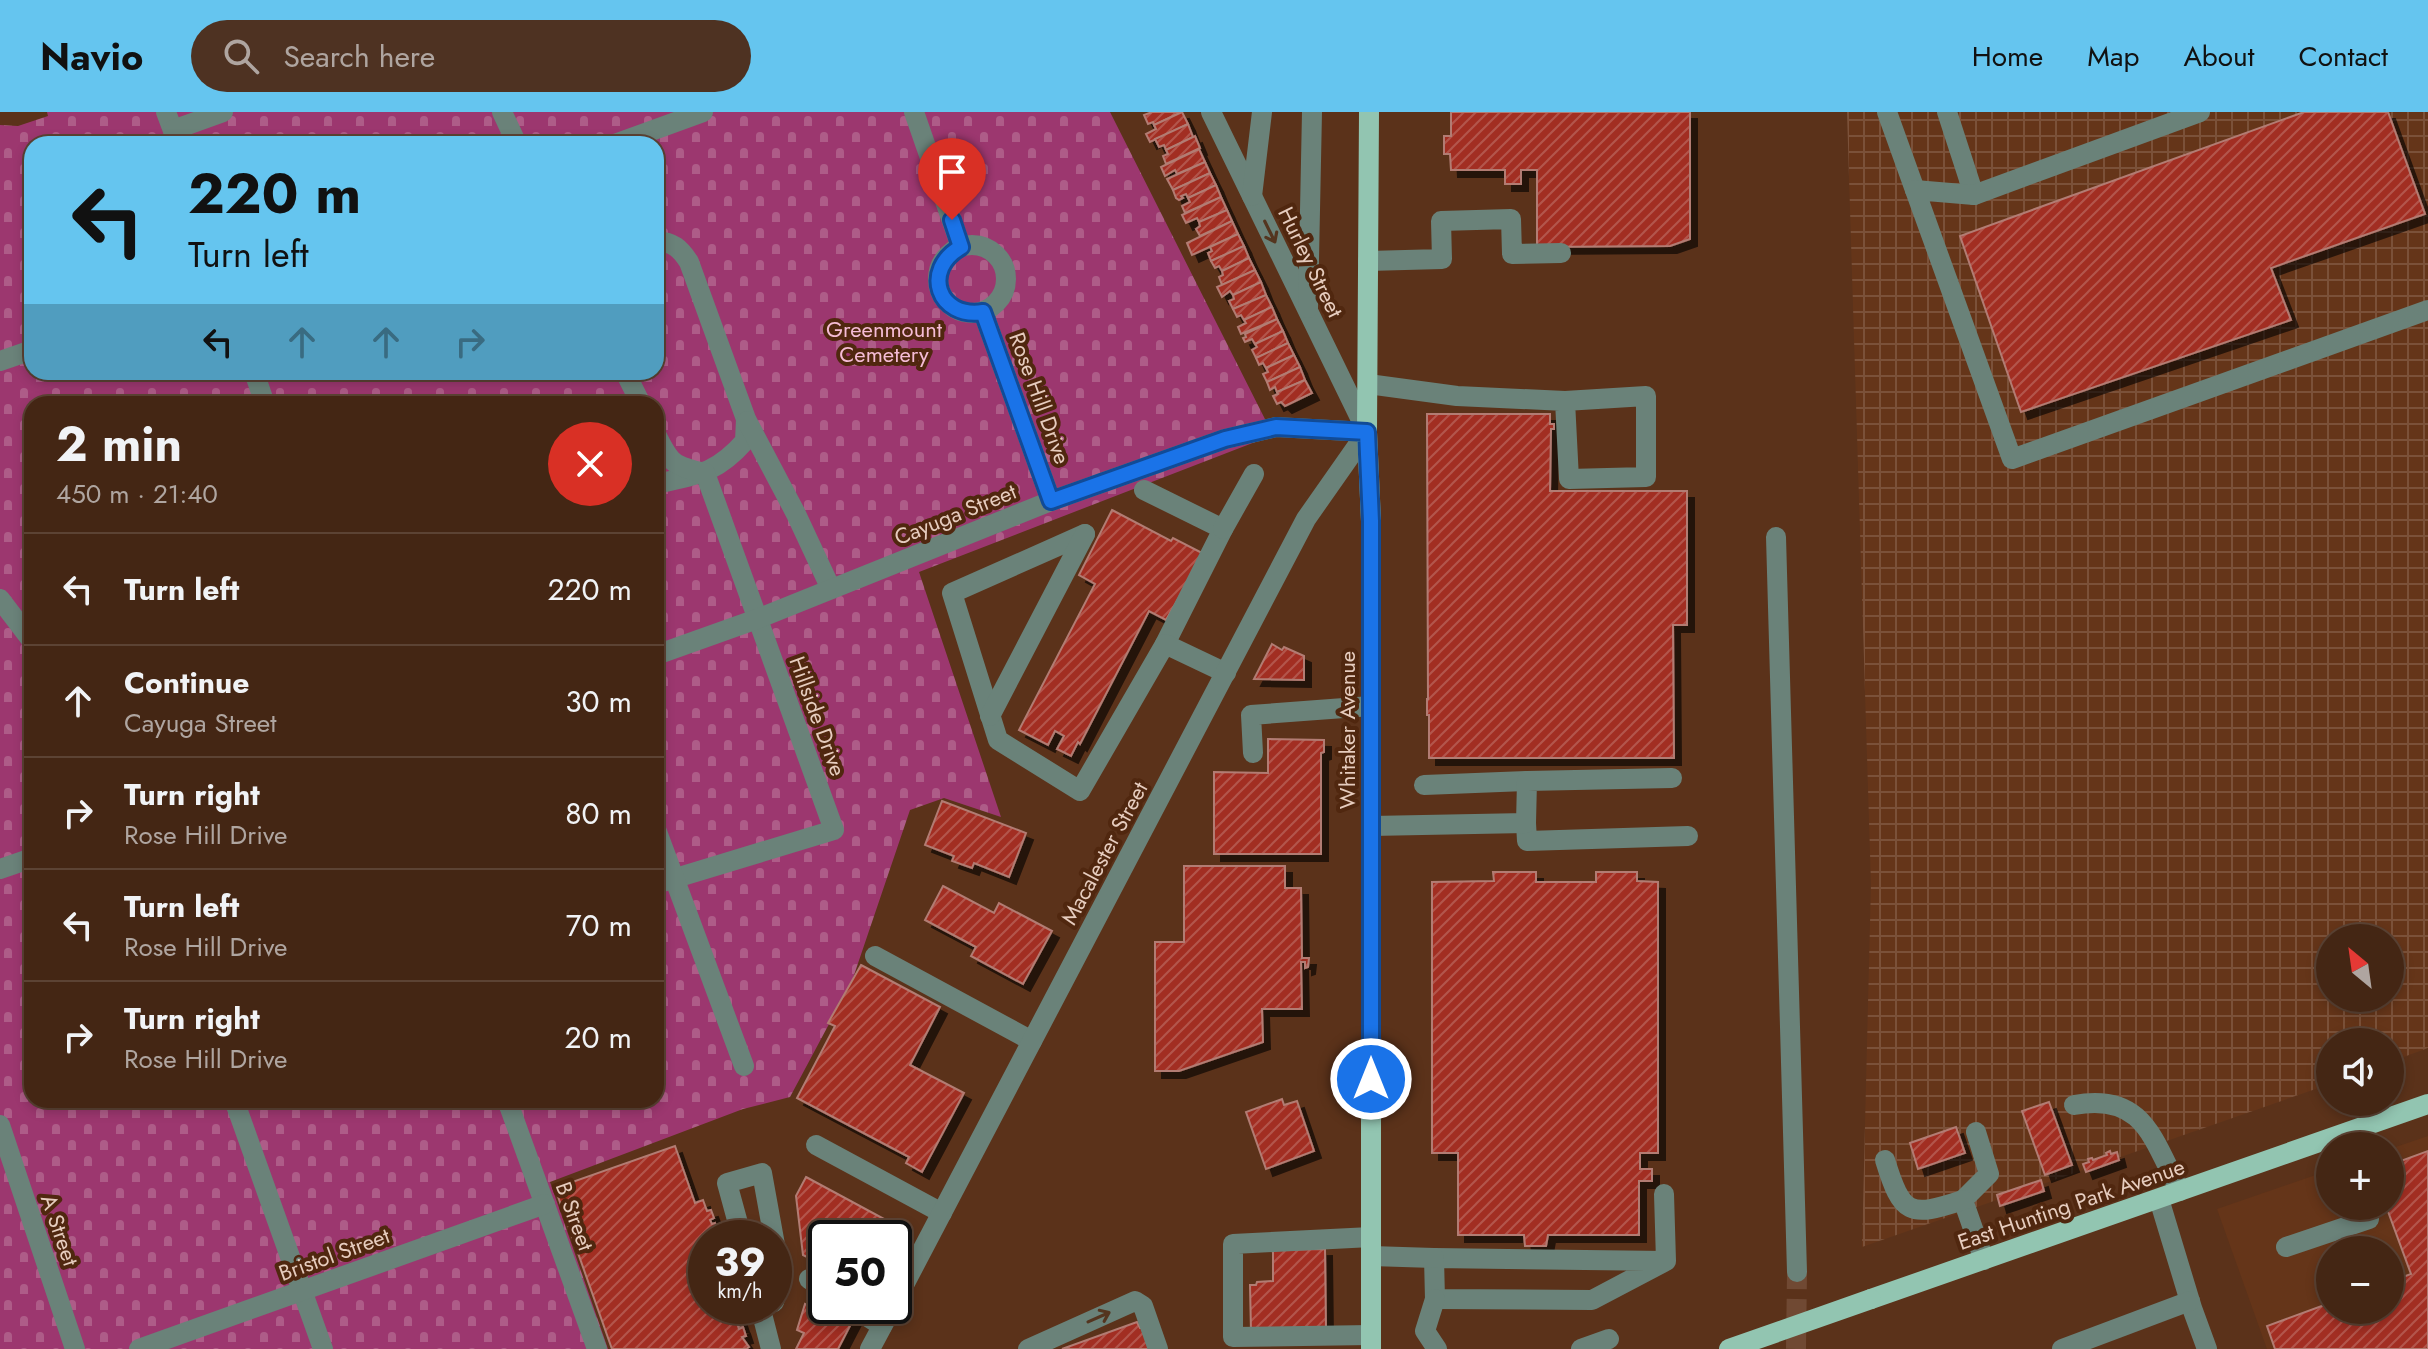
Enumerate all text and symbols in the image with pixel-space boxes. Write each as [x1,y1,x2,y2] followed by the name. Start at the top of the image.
[191,20,751,92] search box
[40,29,143,84] text: Navio
[219,34,263,78] icon: search
[283,35,435,78] text: Search here
[1972,36,2043,77] text: Home
[2087,36,2139,77] text: Map
[2183,36,2255,77] text: About
[2299,36,2388,77] text: Contact
[918,138,986,220] pin
[930,150,974,194] icon: arrive
[188,153,361,234] text: 220 m
[56,168,160,272] icon: left
[1270,201,1352,323] street label: Hurley Street
[1262,220,1278,244] one-way arrow
[188,228,309,280] text: Turn left
[826,313,943,370] park label: Greenmount Cemetery
[196,320,240,364] icon: left
[280,320,324,364] icon: ahead
[364,320,408,364] icon: ahead
[448,320,492,364] icon: right
[1001,328,1079,468] street label: Rose Hill Drive
[56,410,182,479] text: 2 min
[548,422,632,506] button: close
[56,475,218,513] text: 450 m · 21:40
[889,475,1021,553] street label: Cayuga Street
[56,567,100,611] icon: left
[124,568,239,611] text: Turn left
[547,568,632,611] text: 220 m
[1331,651,1363,809] street label: Whitaker Avenue
[781,652,855,780] street label: Hillside Drive
[124,661,250,704] text: Continue
[56,679,100,723] icon: ahead
[565,680,632,723] text: 30 m
[124,704,276,742] text: Cayuga Street
[124,773,260,816] text: Turn right
[1053,775,1156,930] street label: Macalester Street
[56,791,100,835] icon: right
[565,792,632,835] text: 80 m
[124,816,287,854] text: Rose Hill Drive
[124,885,239,928] text: Turn left
[56,903,100,947] icon: left
[566,904,632,947] text: 70 m
[2316,924,2404,1012] north arrow
[2316,924,2404,1324] map controls
[124,928,287,966] text: Rose Hill Drive
[124,997,260,1040] text: Turn right
[56,1015,100,1059] icon: right
[565,1016,632,1059] text: 20 m
[2316,1028,2404,1116] button: sound
[1329,1037,1413,1121] position arrow
[124,1040,287,1078] text: Rose Hill Drive
[2316,1132,2404,1220] button: +
[1953,1150,2189,1258] street label: East Hunting Park Avenue
[548,1177,602,1256] street label: B Street
[33,1190,87,1271] street label: A Street
[274,1219,395,1289] street label: Bristol Street
[808,1220,912,1324] speed limit sign: 50
[714,1233,766,1291] text: 39
[2316,1236,2404,1324] button: −
[717,1277,763,1306] text: km/h
[1086,1309,1110,1324] one-way arrow

